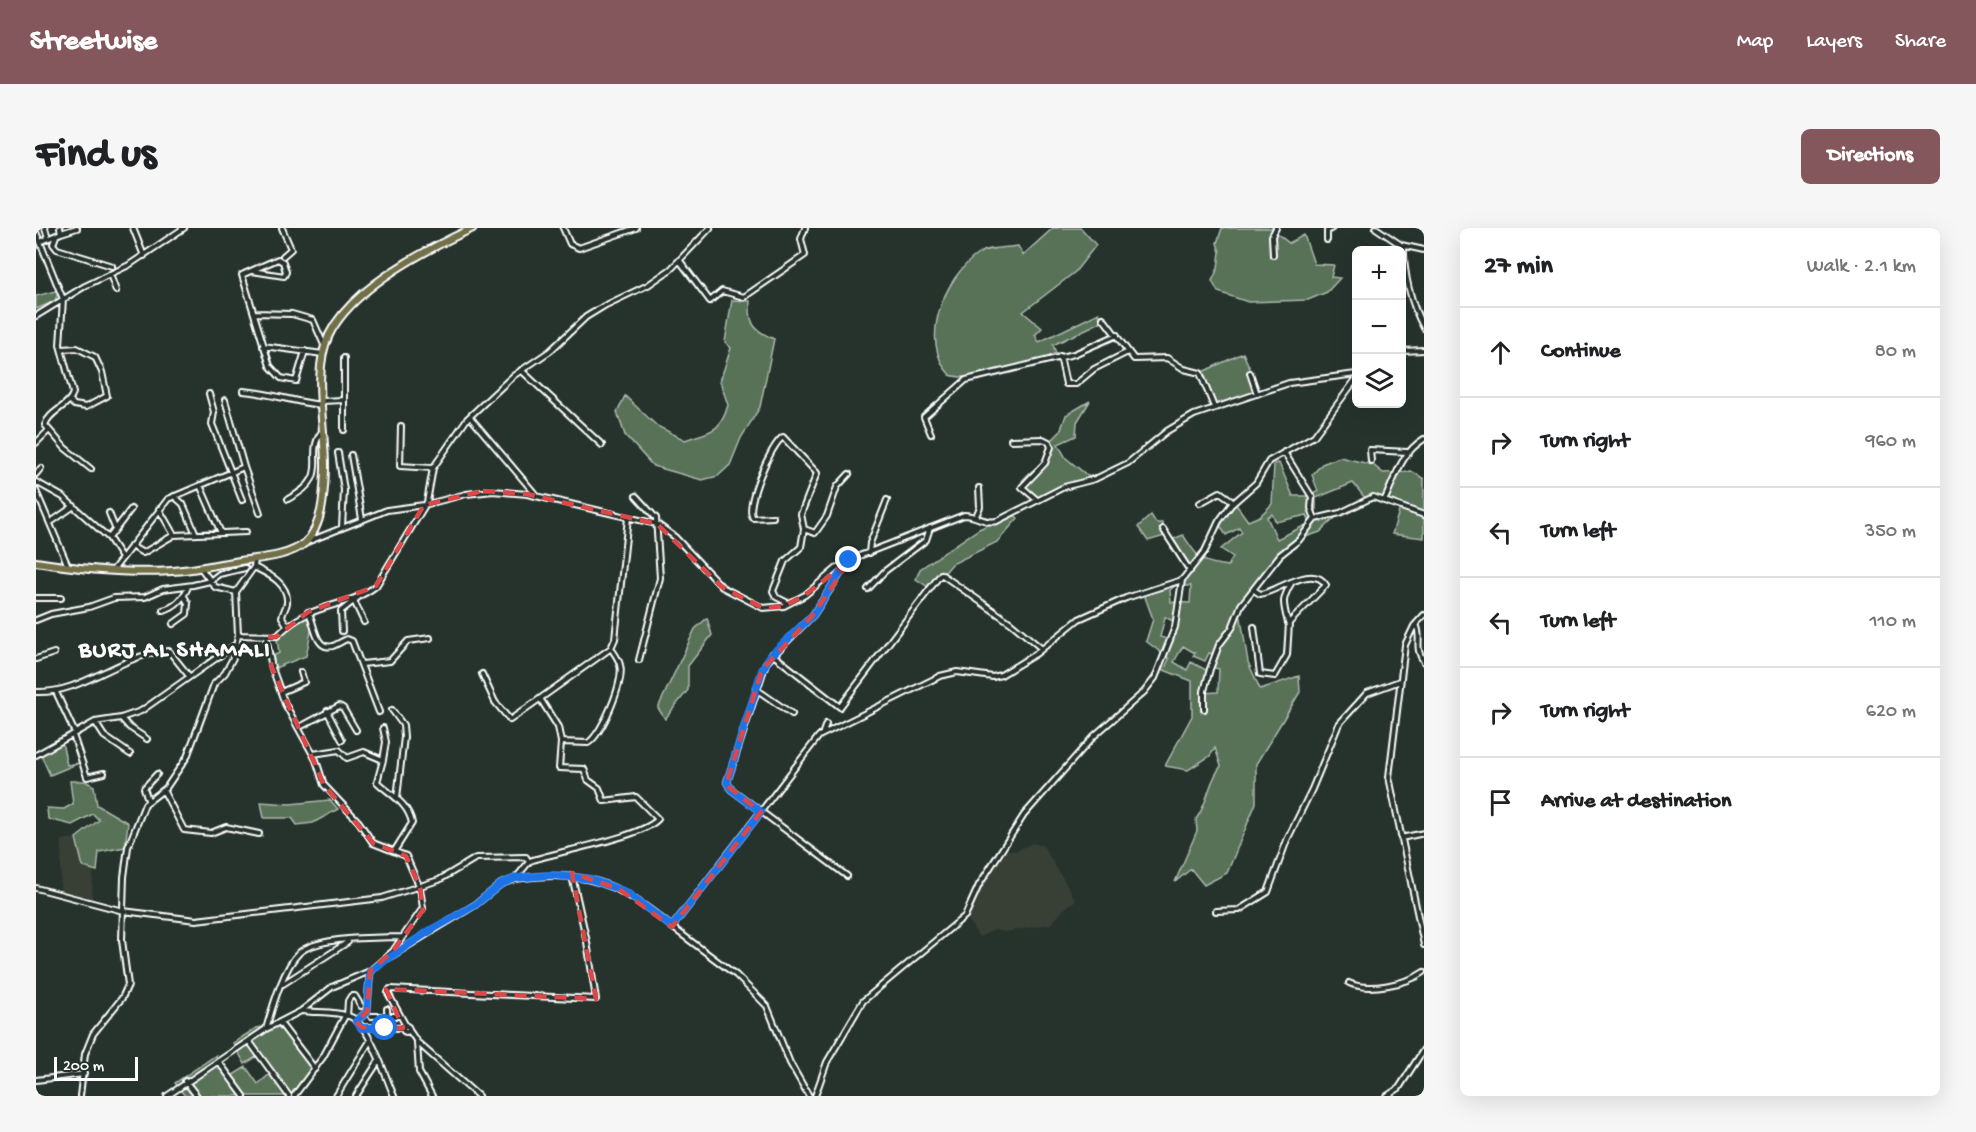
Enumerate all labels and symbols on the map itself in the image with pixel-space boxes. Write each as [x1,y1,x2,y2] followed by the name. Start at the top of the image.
[835,546,861,572] route end
[78,637,271,666] district label: BURJ AL SHAMALI
[371,1014,397,1040] route start
[54,1054,138,1082] scale bar

